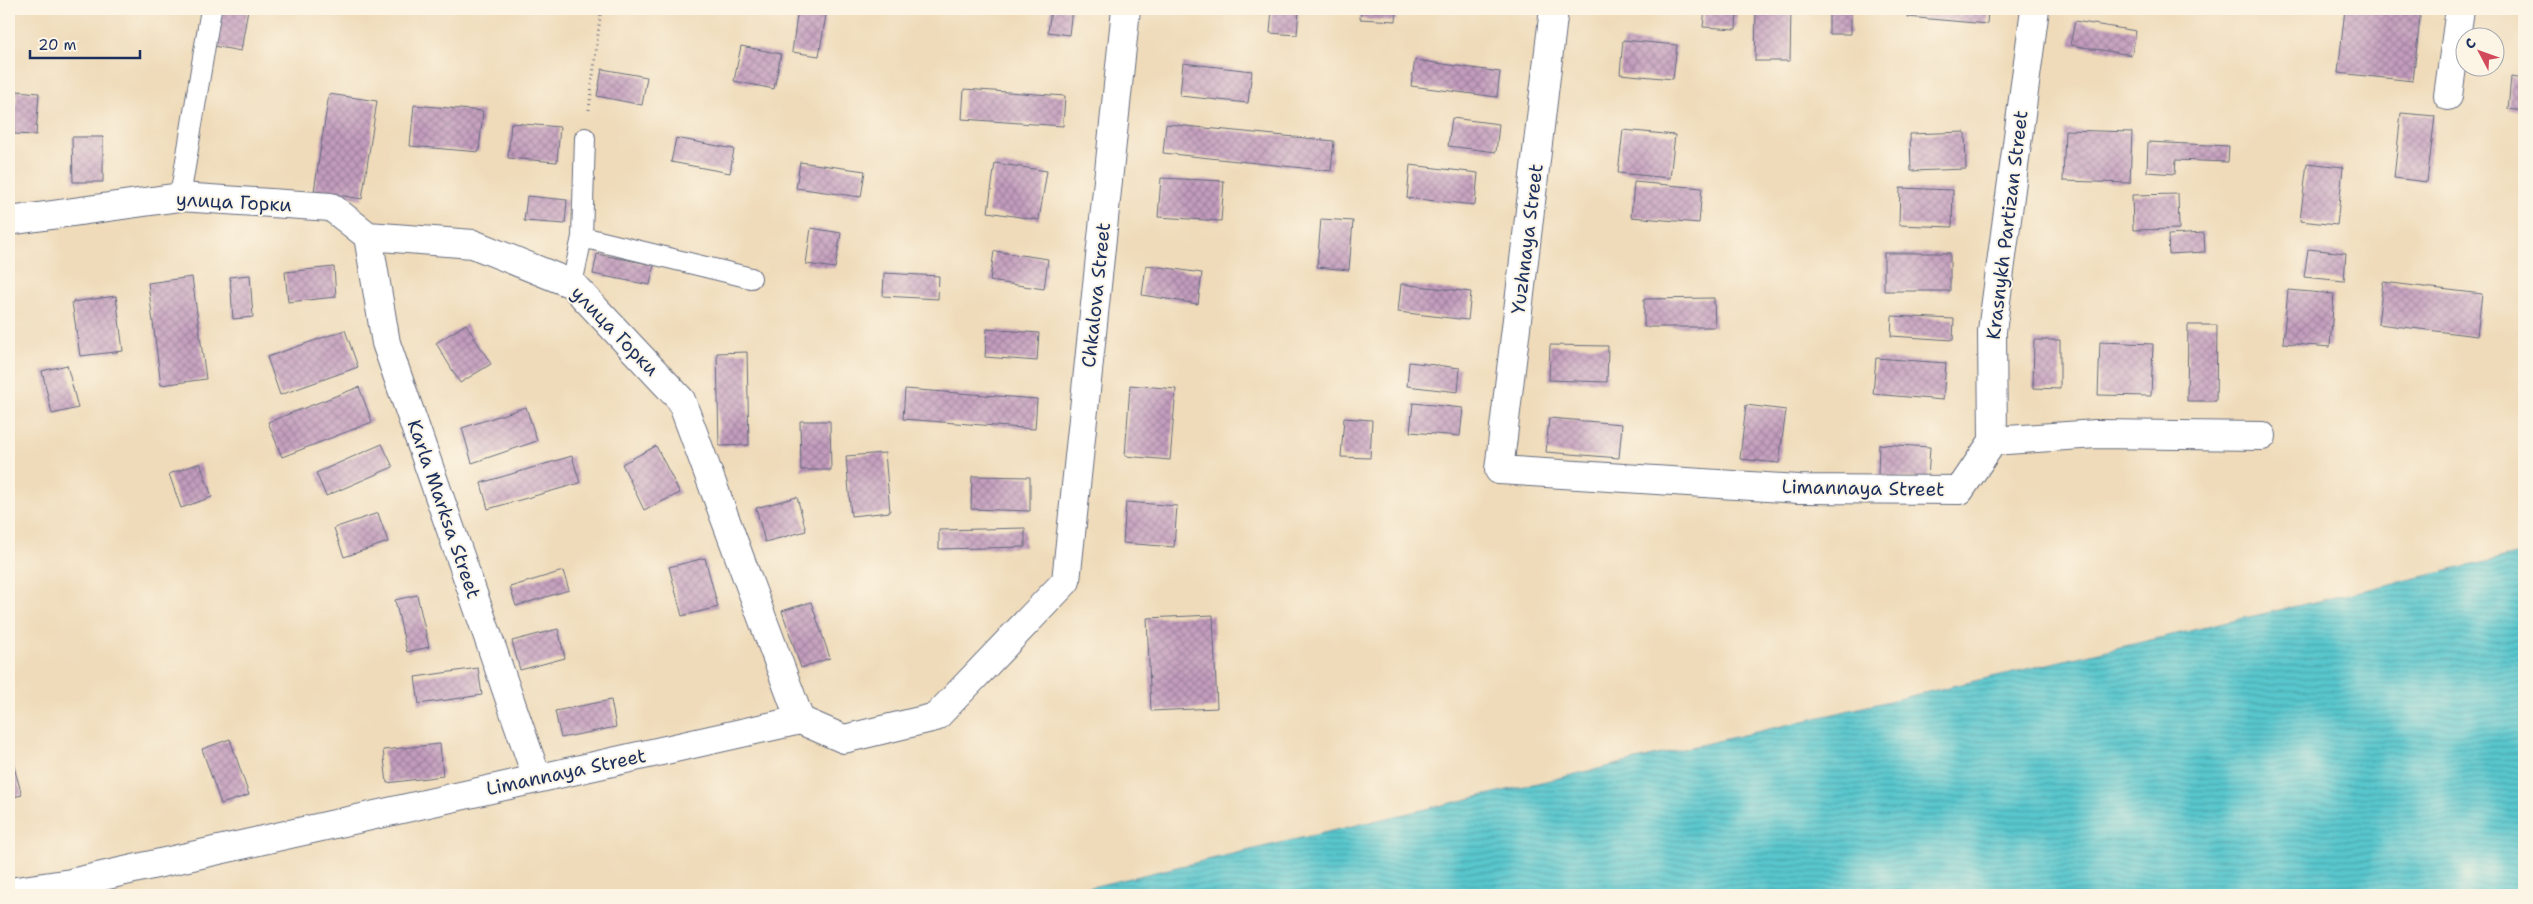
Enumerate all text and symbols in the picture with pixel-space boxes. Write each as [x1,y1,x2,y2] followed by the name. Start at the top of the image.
[30,28,140,60] scale bar
[2456,28,2506,78] north arrow
[2461,34,2480,53] text: С
[38,35,77,55] text: 20 m
[1981,109,2033,341] street label: Krasnykh Partizan Street
[1505,162,1549,316] street label: Yuzhnaya Street
[176,186,292,218] street label: улица Горки
[1076,221,1116,369] street label: Chkalova Street
[566,281,664,381] street label: улица Горки
[402,416,486,602] street label: Karla Marksa Street
[1781,474,1945,502] street label: Limannaya Street
[484,743,648,801] street label: Limannaya Street

